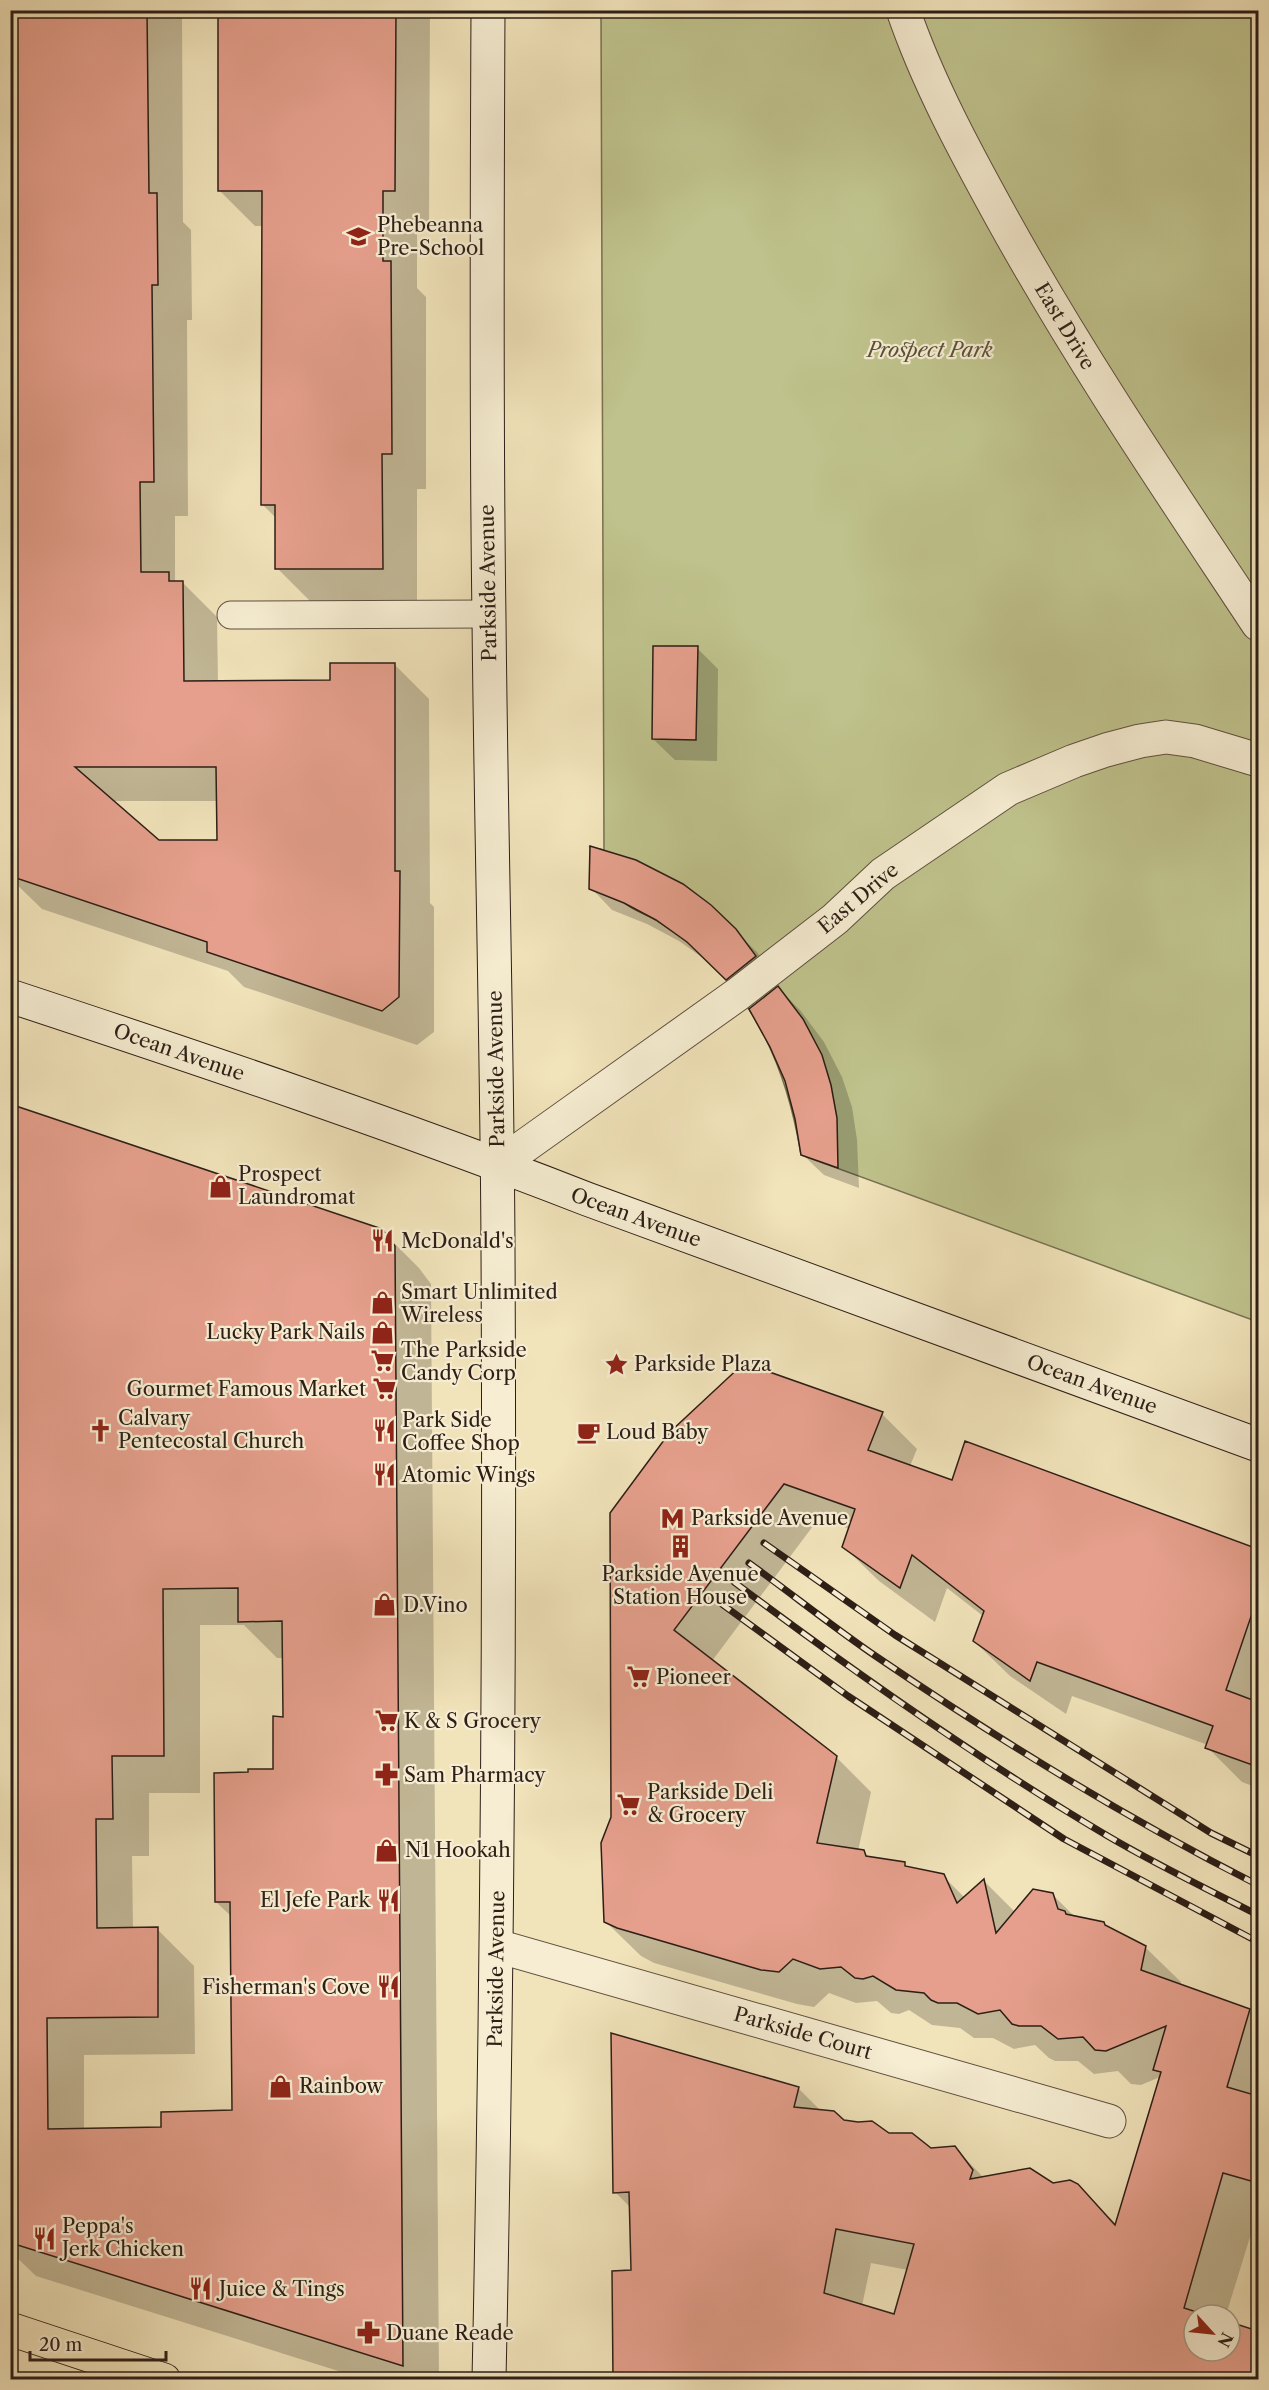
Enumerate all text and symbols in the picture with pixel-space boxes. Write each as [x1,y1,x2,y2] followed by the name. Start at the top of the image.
[377,213,484,260] place label: Phebeanna Pre-School
[346,223,372,249] school or university icon: Phebeanna Pre-School
[1030,278,1100,374] street label: East Drive
[865,338,993,362] park label: Prospect Park
[475,504,501,662] street label: Parkside Avenue
[813,858,903,938] street label: East Drive
[483,990,509,1148] street label: Parkside Avenue
[110,1018,248,1086] street label: Ocean Avenue
[238,1162,355,1209] place label: Prospect Laundromat
[207,1173,233,1199] shop icon: Prospect Laundromat
[568,1182,704,1252] street label: Ocean Avenue
[370,1228,396,1254] restaurant icon: McDonald's
[401,1229,514,1253] place label: McDonald's
[400,1280,558,1327] place label: Smart Unlimited Wireless
[370,1290,396,1316] shop icon: Smart Unlimited Wireless
[370,1319,396,1345] shop icon: Lucky Park Nails
[206,1320,365,1344] place label: Lucky Park Nails
[401,1338,527,1385] place label: The Parkside Candy Corp
[370,1348,396,1374] supermarket icon: The Parkside Candy Corp
[1024,1349,1160,1419] street label: Ocean Avenue
[603,1351,629,1377] place icon: Parkside Plaza
[634,1352,772,1376] place label: Parkside Plaza
[371,1376,397,1402] supermarket icon: Gourmet Famous Market
[127,1377,366,1401] place label: Gourmet Famous Market
[118,1406,305,1453] place label: Calvary Pentecostal Church
[402,1408,520,1455] place label: Park Side Coffee Shop
[87,1417,113,1443] church icon: Calvary Pentecostal Church
[371,1418,397,1444] restaurant icon: Park Side Coffee Shop
[575,1419,601,1445] cafe icon: Loud Baby
[606,1420,709,1444] place label: Loud Baby
[371,1462,397,1488] restaurant icon: Atomic Wings
[401,1463,535,1487] place label: Atomic Wings
[660,1505,686,1531] metro station icon: Parkside Avenue
[691,1506,848,1530] place label: Parkside Avenue
[667,1533,693,1559] building icon: Parkside Avenue Station House
[601,1562,759,1609] place label: Parkside Avenue Station House
[372,1592,398,1618] shop icon: D.Vino
[403,1593,468,1617] place label: D.Vino
[625,1664,651,1690] supermarket icon: Pioneer
[656,1665,731,1689] place label: Pioneer
[373,1708,399,1734] supermarket icon: K & S Grocery
[404,1709,542,1733] place label: K & S Grocery
[373,1762,399,1788] pharmacy icon: Sam Pharmacy
[404,1763,546,1787] place label: Sam Pharmacy
[647,1780,773,1827] place label: Parkside Deli & Grocery
[616,1791,642,1817] supermarket icon: Parkside Deli & Grocery
[374,1837,400,1863] shop icon: N1 Hookah
[405,1838,511,1862] place label: N1 Hookah
[375,1887,401,1913] restaurant icon: El Jefe Park
[260,1888,371,1912] place label: El Jefe Park
[483,1890,509,2048] street label: Parkside Avenue
[375,1974,401,2000] restaurant icon: Fisherman's Cove
[202,1975,370,1999] place label: Fisherman's Cove
[731,2002,875,2064] street label: Parkside Court
[268,2073,294,2099] shop icon: Rainbow
[299,2074,384,2098] place label: Rainbow
[59,2214,184,2261] place label: Peppa's Jerk Chicken
[31,2225,57,2251] restaurant icon: Peppa's Jerk Chicken
[188,2276,214,2302] restaurant icon: Juice & Tings
[216,2277,345,2301] place label: Juice & Tings
[1182,2303,1242,2363] north arrow
[355,2320,381,2346] pharmacy icon: Duane Reade
[386,2321,514,2345] place label: Duane Reade
[30,2324,166,2362] scale bar
[1213,2329,1237,2351] text: N
[39,2334,83,2356] text: 20 m

